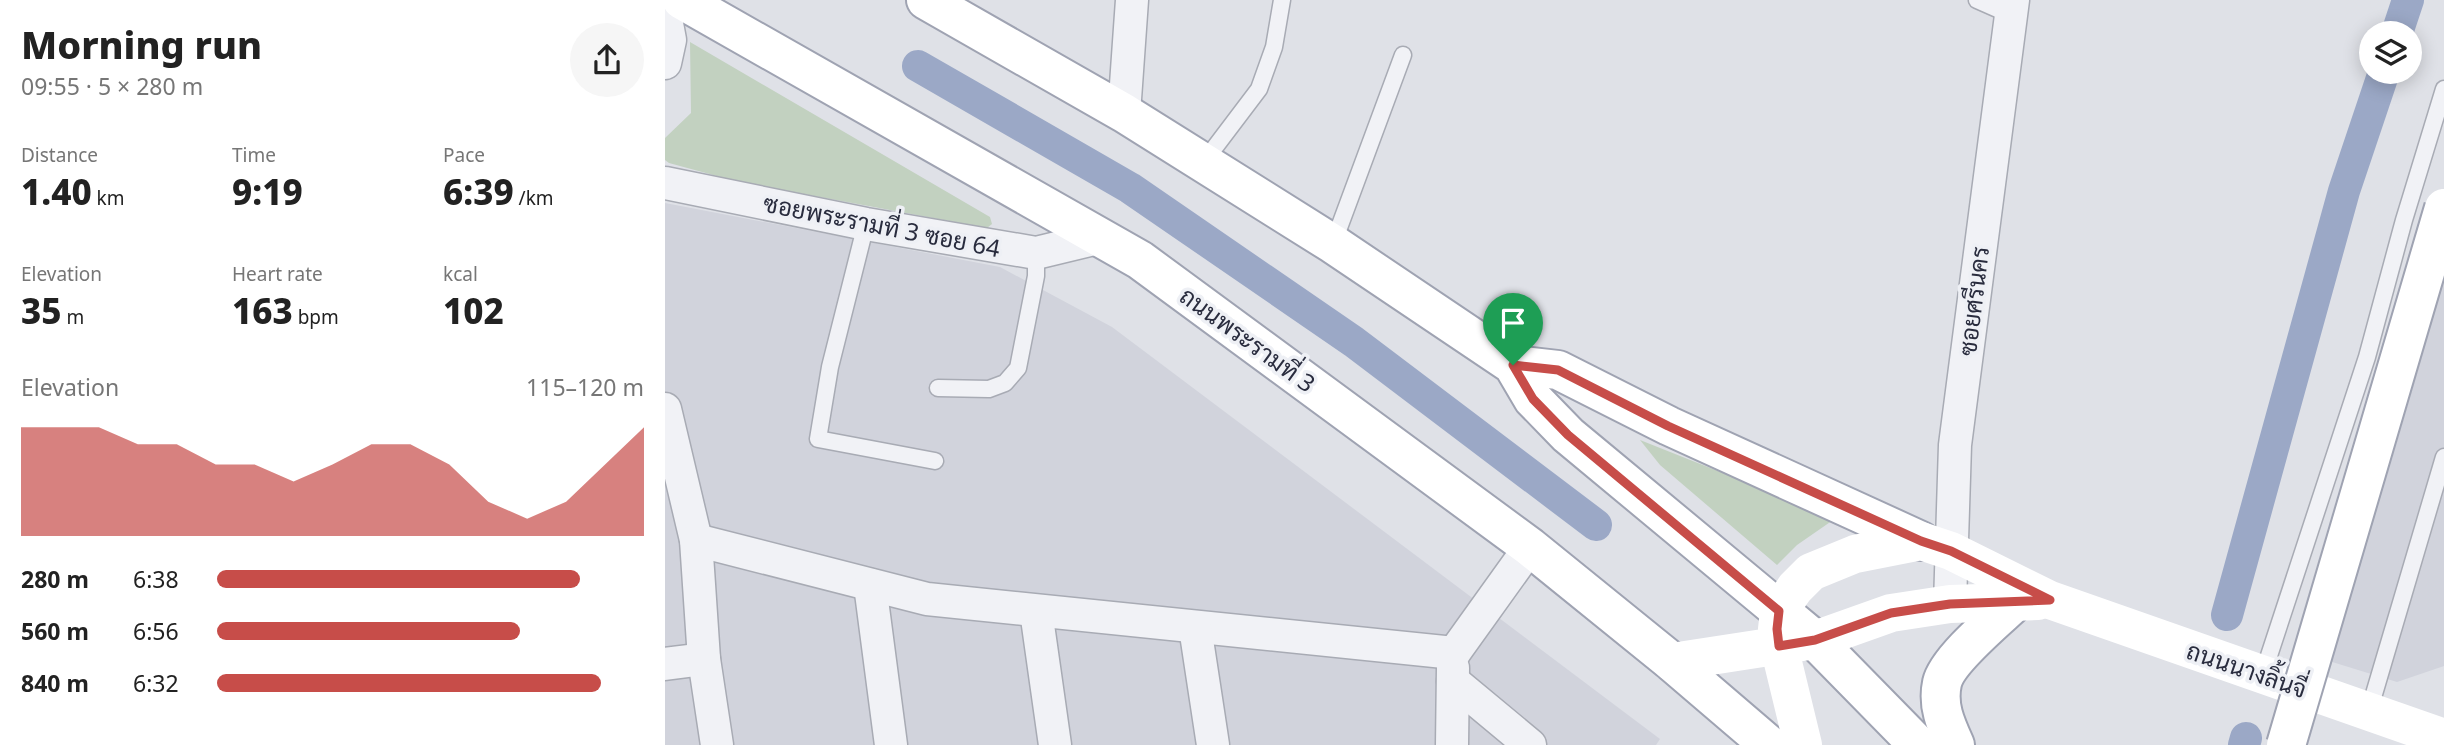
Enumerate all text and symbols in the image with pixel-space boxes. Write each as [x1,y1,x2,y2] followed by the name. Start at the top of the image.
[21,18,262,70] text: Morning run
[2359,21,2422,84] map controls
[2359,21,2422,84] button: layers
[570,23,644,97] button: share
[21,70,203,102] text: 09:55 · 5 × 280 m
[21,142,98,168] text: Distance
[232,142,276,168] text: Time
[443,142,485,168] text: Pace
[21,168,92,215] text: 1.40
[232,168,303,215] text: 9:19
[443,168,514,215] text: 6:39
[761,183,1004,264] street label: ซอยพระรามที่ 3 ซอย 64
[92,185,125,211] text: km
[514,185,554,211] text: /km
[1950,244,1996,358] street label: ซอยศรีนคร
[21,261,102,287] text: Elevation
[232,261,323,287] text: Heart rate
[443,261,478,287] text: kcal
[1174,276,1324,399] street label: ถนนพระรามที่ 3
[21,287,61,334] text: 35
[232,287,293,334] text: 163
[443,287,504,334] text: 102
[1483,293,1543,365] pin
[61,304,84,330] text: m
[293,304,339,330] text: bpm
[1494,304,1532,342] icon: arrive
[21,371,119,403] text: Elevation
[526,371,644,403] text: 115–120 m
[21,563,89,595] text: 280 m
[133,563,179,595] text: 6:38
[21,615,89,647] text: 560 m
[133,615,179,647] text: 6:56
[2183,630,2312,705] street label: ถนนนางลิ้นจี่
[21,667,89,699] text: 840 m
[133,667,179,699] text: 6:32

